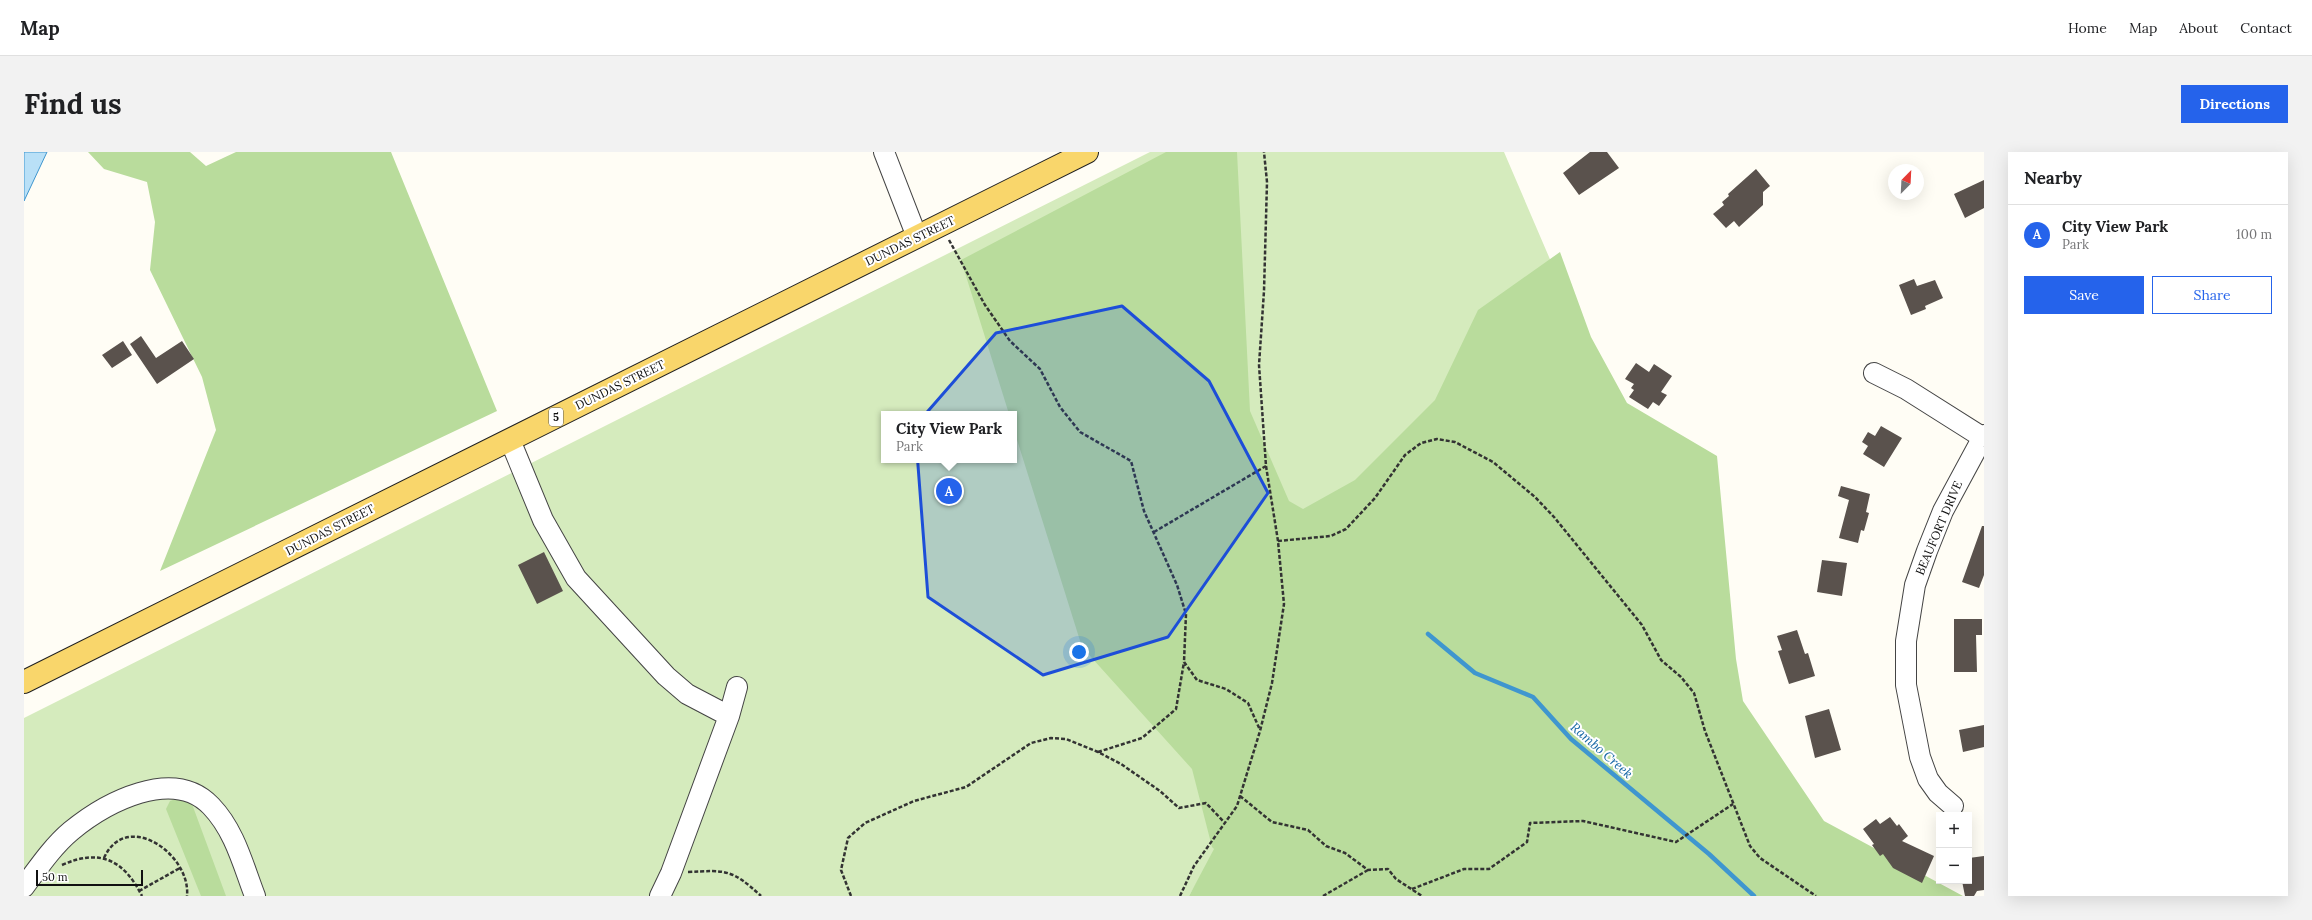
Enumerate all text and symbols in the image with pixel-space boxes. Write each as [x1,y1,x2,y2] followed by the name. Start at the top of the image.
[20,16,60,40] text: Map
[2068,19,2107,37] text: Home
[2129,19,2157,37] text: Map
[2179,19,2218,37] text: About
[2240,19,2292,37] text: Contact
[2181,85,2288,123] button: Directions
[24,86,122,122] text: Find us
[1888,164,1924,200] north arrow
[2024,167,2082,189] text: Nearby
[862,212,957,269] street label: DUNDAS STREET
[2062,217,2168,236] text: City View Park
[2033,226,2041,243] text: A
[2236,226,2272,243] text: 100 m
[2062,236,2089,253] text: Park
[2024,276,2144,314] button: Save
[2152,276,2272,314] button: Share
[572,356,667,413] street label: DUNDAS STREET
[549,408,563,426] road number: 5
[881,411,1017,463] popup
[896,419,1002,438] text: City View Park
[896,438,923,455] text: Park
[936,476,962,506] pin: A
[1912,478,1965,577] street label: BEAUFORT DRIVE
[283,501,377,558] street label: DUNDAS STREET
[1069,642,1089,662] your location
[1567,719,1637,782] water label: Rambo Creek
[1936,812,1972,884] map controls
[1936,812,1972,848] button: +
[1936,848,1972,884] button: −
[36,868,143,887] scale bar
[42,870,68,884] text: 50 m

